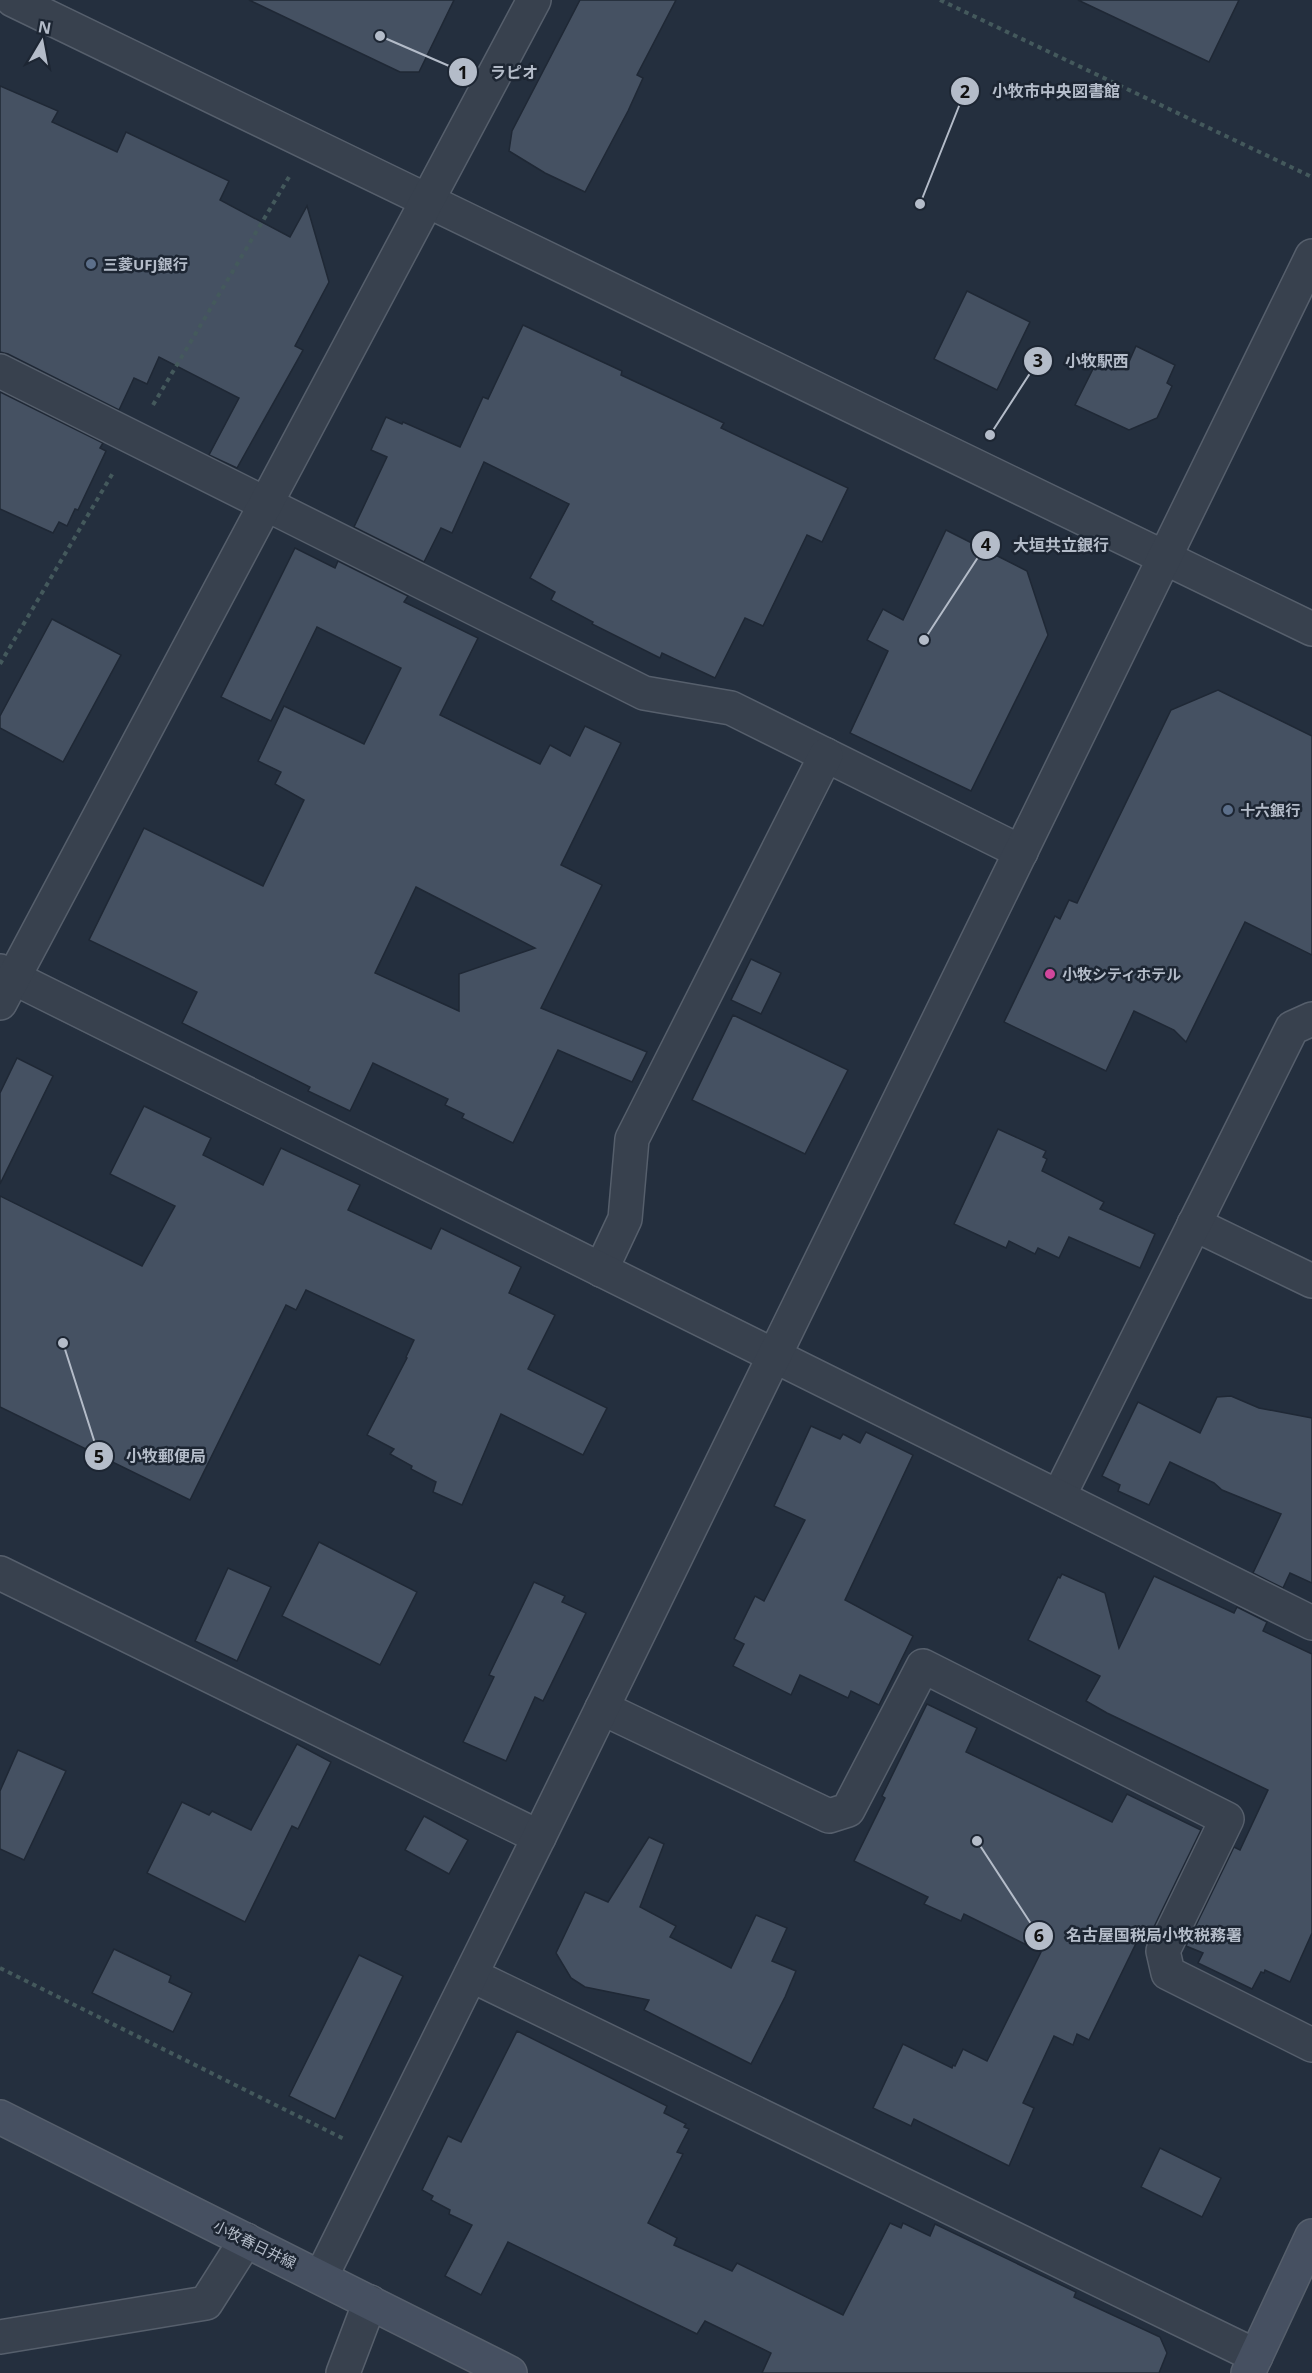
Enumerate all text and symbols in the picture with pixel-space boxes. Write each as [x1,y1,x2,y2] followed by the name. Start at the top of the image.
[12,12,72,72] north arrow
[36,15,53,39] text: N
[448,55,550,89] callout: ラピオ
[458,60,468,84] text: 1
[490,61,538,83] text: ラピオ
[950,74,1132,108] callout: 小牧市中央図書館
[960,79,970,103] text: 2
[992,80,1120,102] text: 小牧市中央図書館
[103,254,188,274] place label: 三菱UFJ銀行
[84,257,98,271] marker: 三菱UFJ銀行
[1023,344,1141,378] callout: 小牧駅西
[1033,348,1043,372] text: 3
[1065,350,1129,372] text: 小牧駅西
[971,528,1121,562] callout: 大垣共立銀行
[981,532,991,556] text: 4
[1013,534,1109,556] text: 大垣共立銀行
[1240,800,1300,820] place label: 十六銀行
[1221,803,1235,817] marker: 十六銀行
[1062,964,1181,984] place label: 小牧シティホテル
[1043,967,1057,981] marker: 小牧シティホテル
[84,1439,218,1473] callout: 小牧郵便局
[94,1444,104,1468] text: 5
[126,1445,206,1467] text: 小牧郵便局
[1024,1919,1254,1953] callout: 名古屋国税局小牧税務署
[1034,1923,1044,1947] text: 6
[1066,1924,1242,1946] text: 名古屋国税局小牧税務署
[210,2215,300,2273] street label: 小牧春日井線

